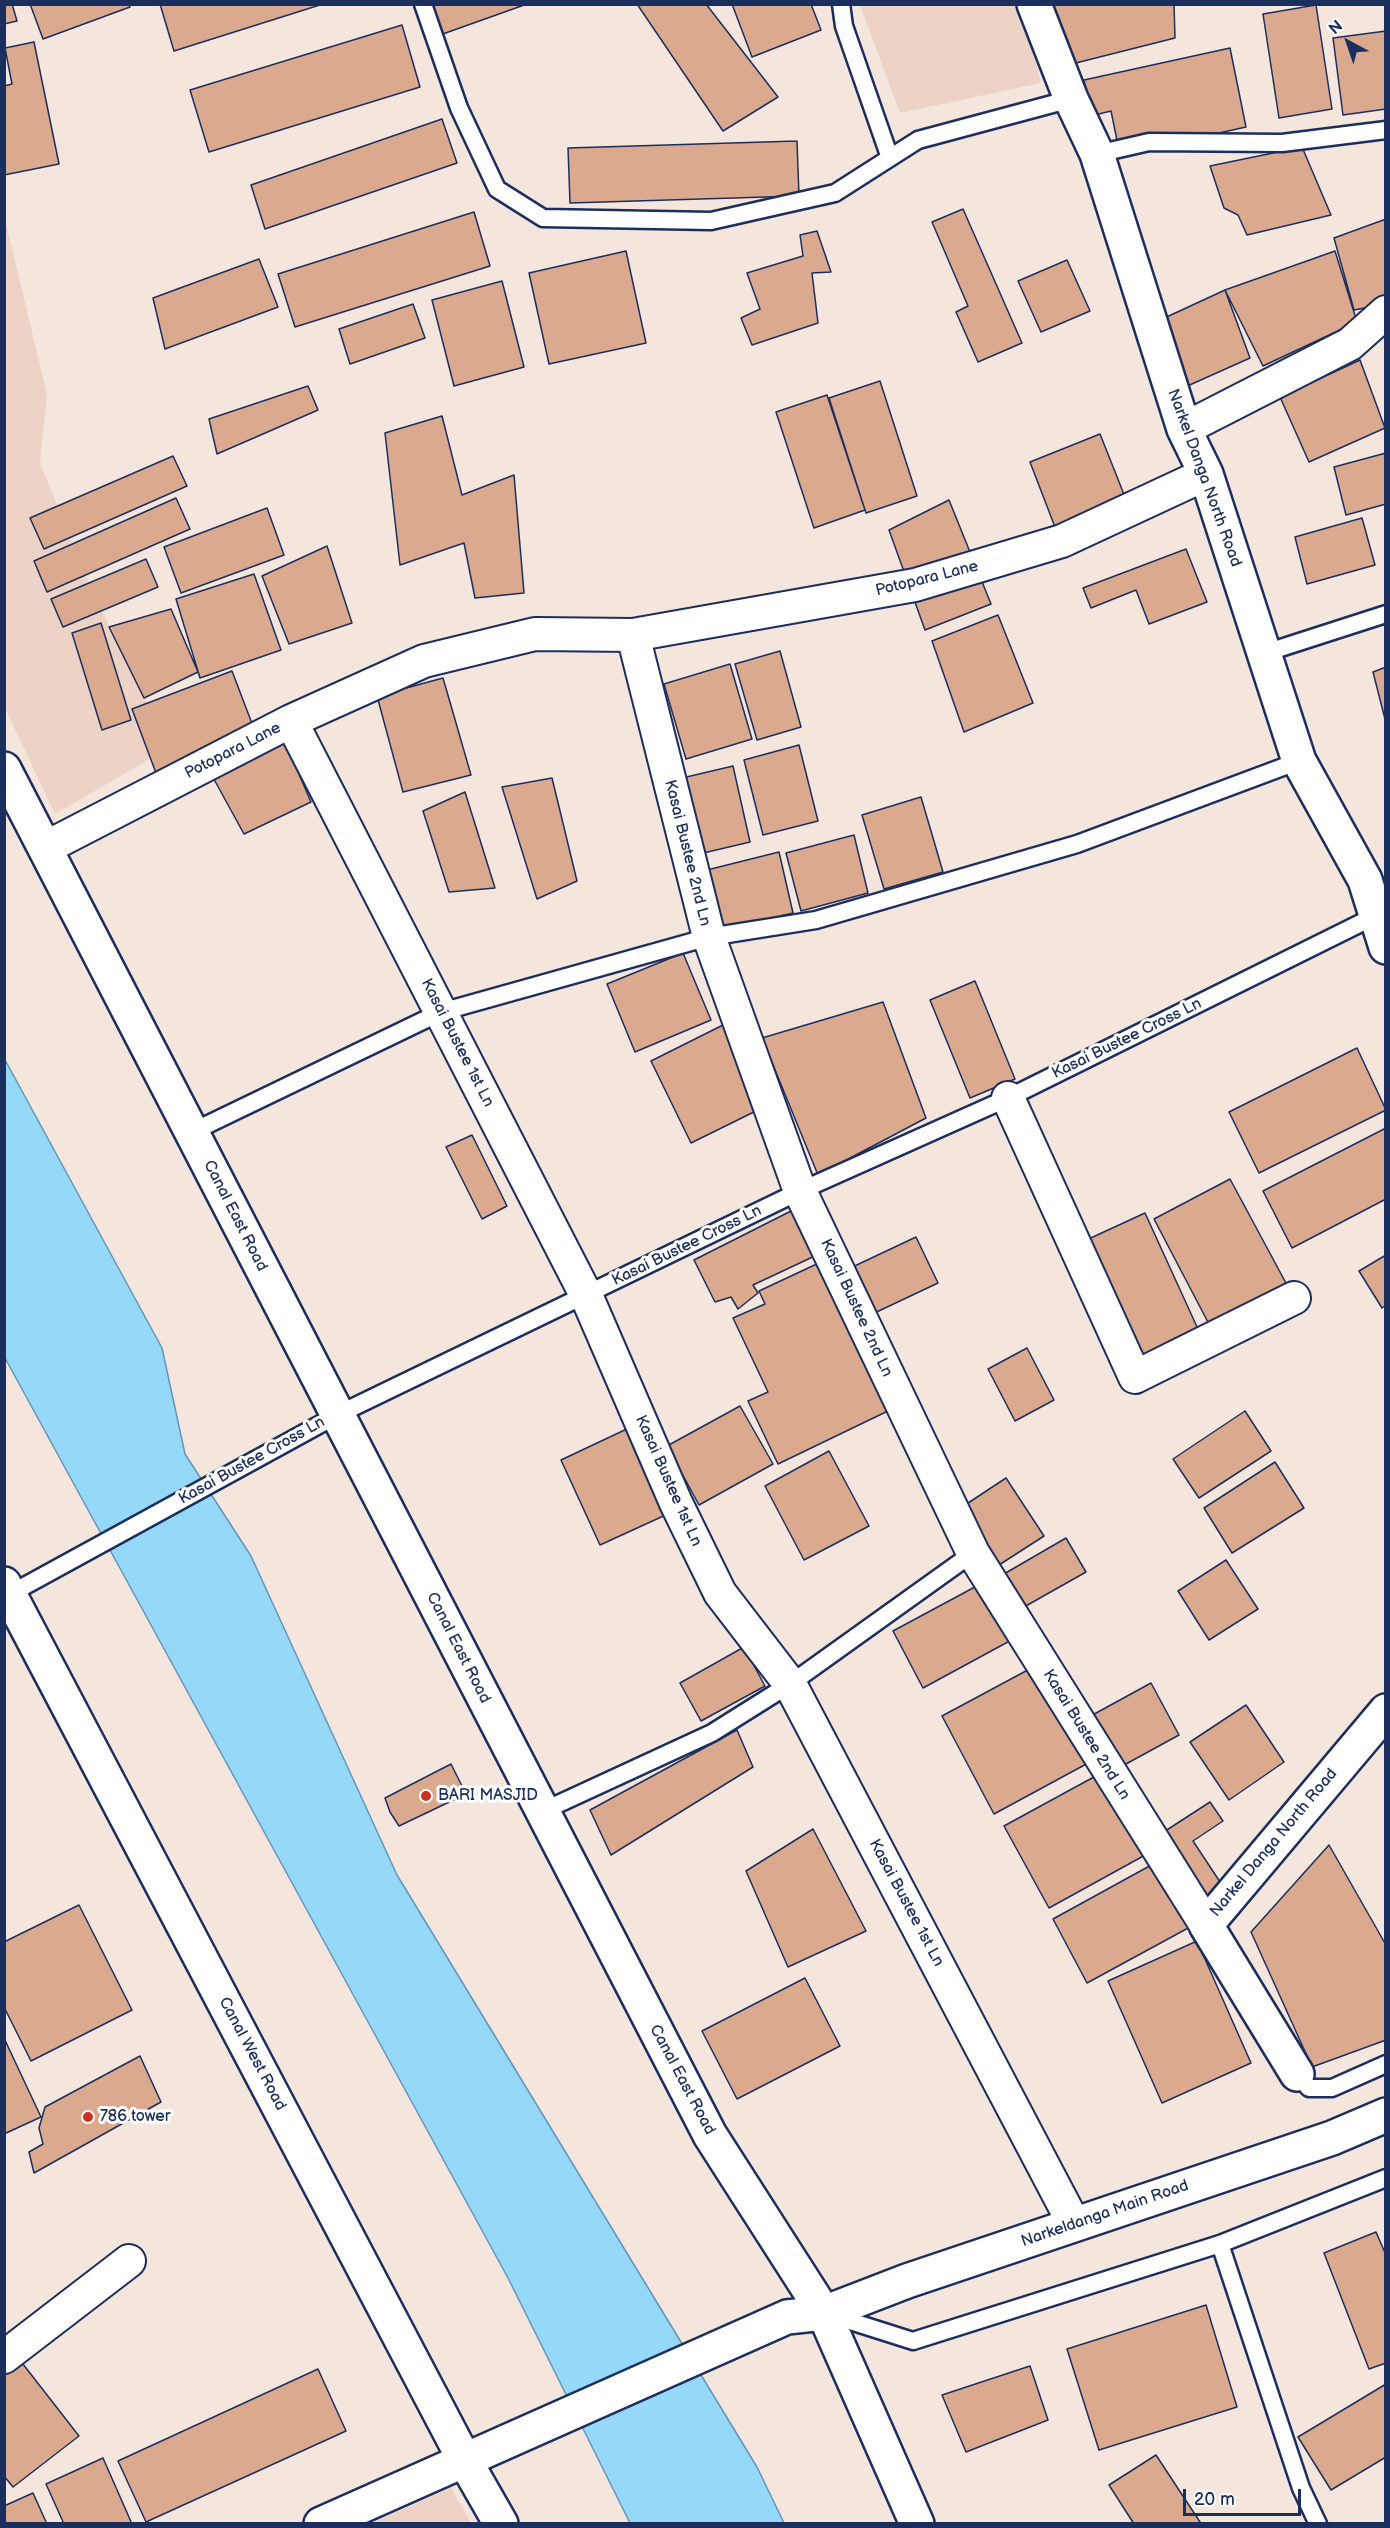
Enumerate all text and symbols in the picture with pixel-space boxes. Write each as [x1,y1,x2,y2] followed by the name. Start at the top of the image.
[1318,12,1378,72] north arrow
[1325,17,1347,39] text: N
[1163,386,1245,570] street label: Narkel Danga North Road
[874,557,980,601] street label: Potopara Lane
[182,719,284,783] street label: Potopara Lane
[660,778,714,928] street label: Kasai Bustee 2nd Ln
[416,976,498,1110] street label: Kasai Bustee 1st Ln
[1049,994,1205,1084] street label: Kasai Bustee Cross Ln
[199,1157,271,1275] street label: Canal East Road
[609,1201,765,1291] street label: Kasai Bustee Cross Ln
[816,1236,896,1380] street label: Kasai Bustee 2nd Ln
[176,1413,328,1509] street label: Kasai Bustee Cross Ln
[630,1413,706,1549] street label: Kasai Bustee 1st Ln
[422,1589,494,1707] street label: Canal East Road
[1038,1666,1134,1804] street label: Kasai Bustee 2nd Ln
[1206,1765,1342,1921] street label: Narkel Danga North Road
[438,1786,538,1806] place label: BARI MASJID
[419,1789,433,1803] marker: BARI MASJID
[864,1836,948,1970] street label: Kasai Bustee 1st Ln
[214,1994,290,2114] street label: Canal West Road
[645,2022,719,2138] street label: Canal East Road
[100,2107,171,2127] place label: 786 tower
[81,2110,95,2124] marker: 786 tower
[1019,2176,1191,2252] street label: Narkeldanga Main Road
[1186,2477,1304,2515] scale bar
[1194,2489,1235,2510] text: 20 m

